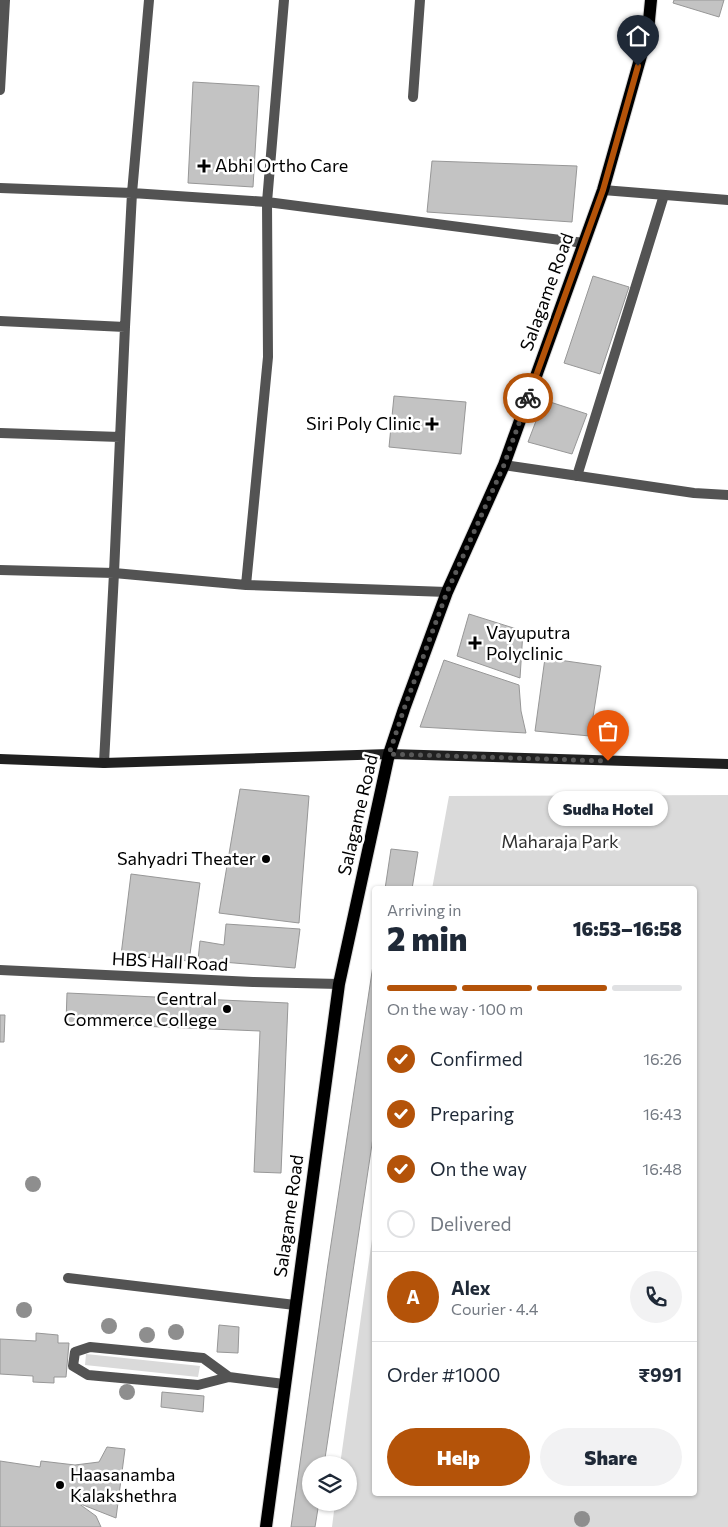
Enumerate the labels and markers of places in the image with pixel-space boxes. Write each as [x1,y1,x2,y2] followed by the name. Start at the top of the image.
[617,15,659,66] pin
[215,154,348,176] place label: Abhi Ortho Care
[197,159,211,173] marker: Abhi Ortho Care
[306,412,421,434] place label: Siri Poly Clinic
[425,417,439,431] marker: Siri Poly Clinic
[486,621,571,664] place label: Vayuputra Polyclinic
[468,636,482,650] marker: Vayuputra Polyclinic
[587,710,629,761] pin
[548,791,668,826] callout: Sudha Hotel
[117,847,256,869] place label: Sahyadri Theater
[260,853,272,865] marker: Sahyadri Theater
[63,987,217,1030] place label: Central Commerce College
[221,1003,233,1015] marker: Central Commerce College
[70,1463,177,1506] place label: Haasanamba Kalakshethra
[54,1479,66,1491] marker: Haasanamba Kalakshethra

